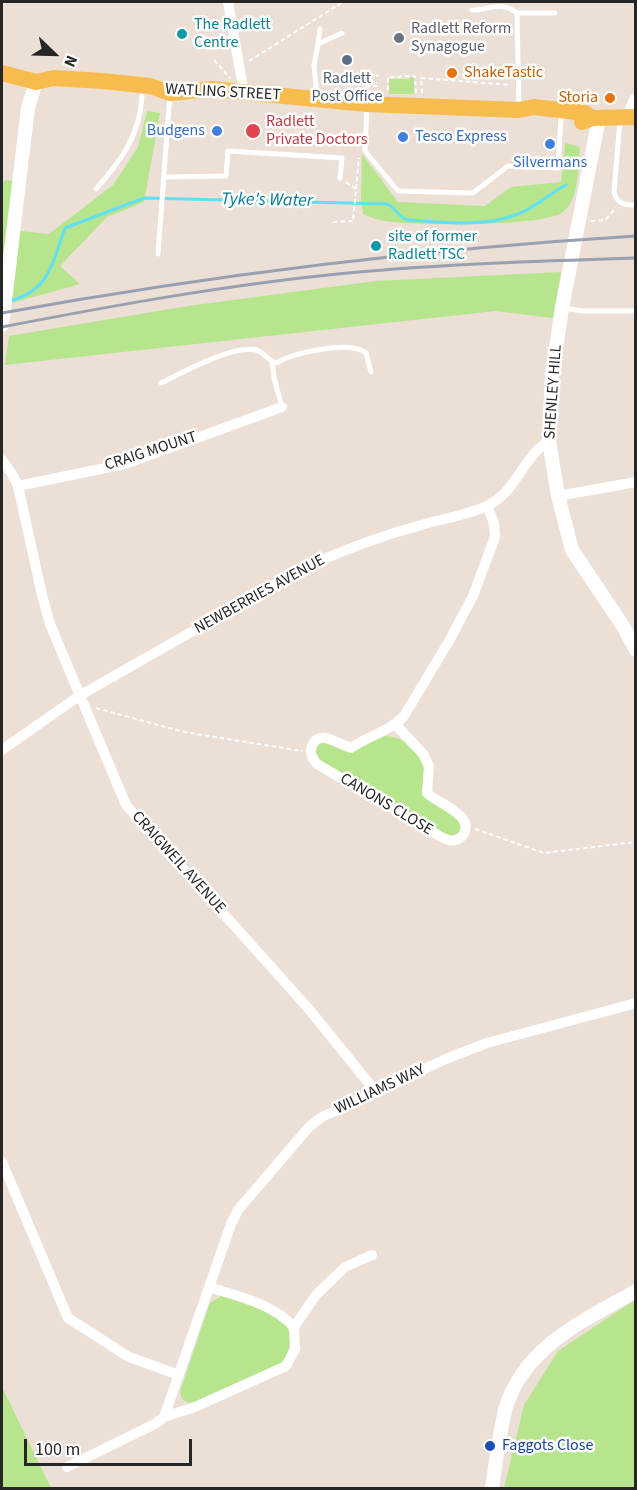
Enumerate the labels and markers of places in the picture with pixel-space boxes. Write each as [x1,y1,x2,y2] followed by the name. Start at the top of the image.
[194,15,271,53] place label: The Radlett Centre
[411,19,511,57] place label: Radlett Reform Synagogue
[175,27,189,41] marker: The Radlett Centre
[392,31,406,45] marker: Radlett Reform Synagogue
[340,53,354,67] marker: Radlett Post Office
[464,63,543,83] place label: ShakeTastic
[445,66,459,80] marker: ShakeTastic
[312,69,382,107] place label: Radlett Post Office
[558,88,598,108] place label: Storia
[603,91,617,105] marker: Storia
[266,112,368,150] place label: Radlett Private Doctors
[147,121,205,141] place label: Budgens
[244,122,262,140] marker: Radlett Private Doctors
[210,124,224,138] marker: Budgens
[415,127,507,147] place label: Tesco Express
[396,130,410,144] marker: Tesco Express
[543,137,557,151] marker: Silvermans
[513,153,587,173] place label: Silvermans
[388,227,477,265] place label: site of former Radlett TSC
[369,239,383,253] marker: site of former Radlett TSC
[502,1436,593,1456] place label: Faggots Close
[483,1439,497,1453] marker: Faggots Close

